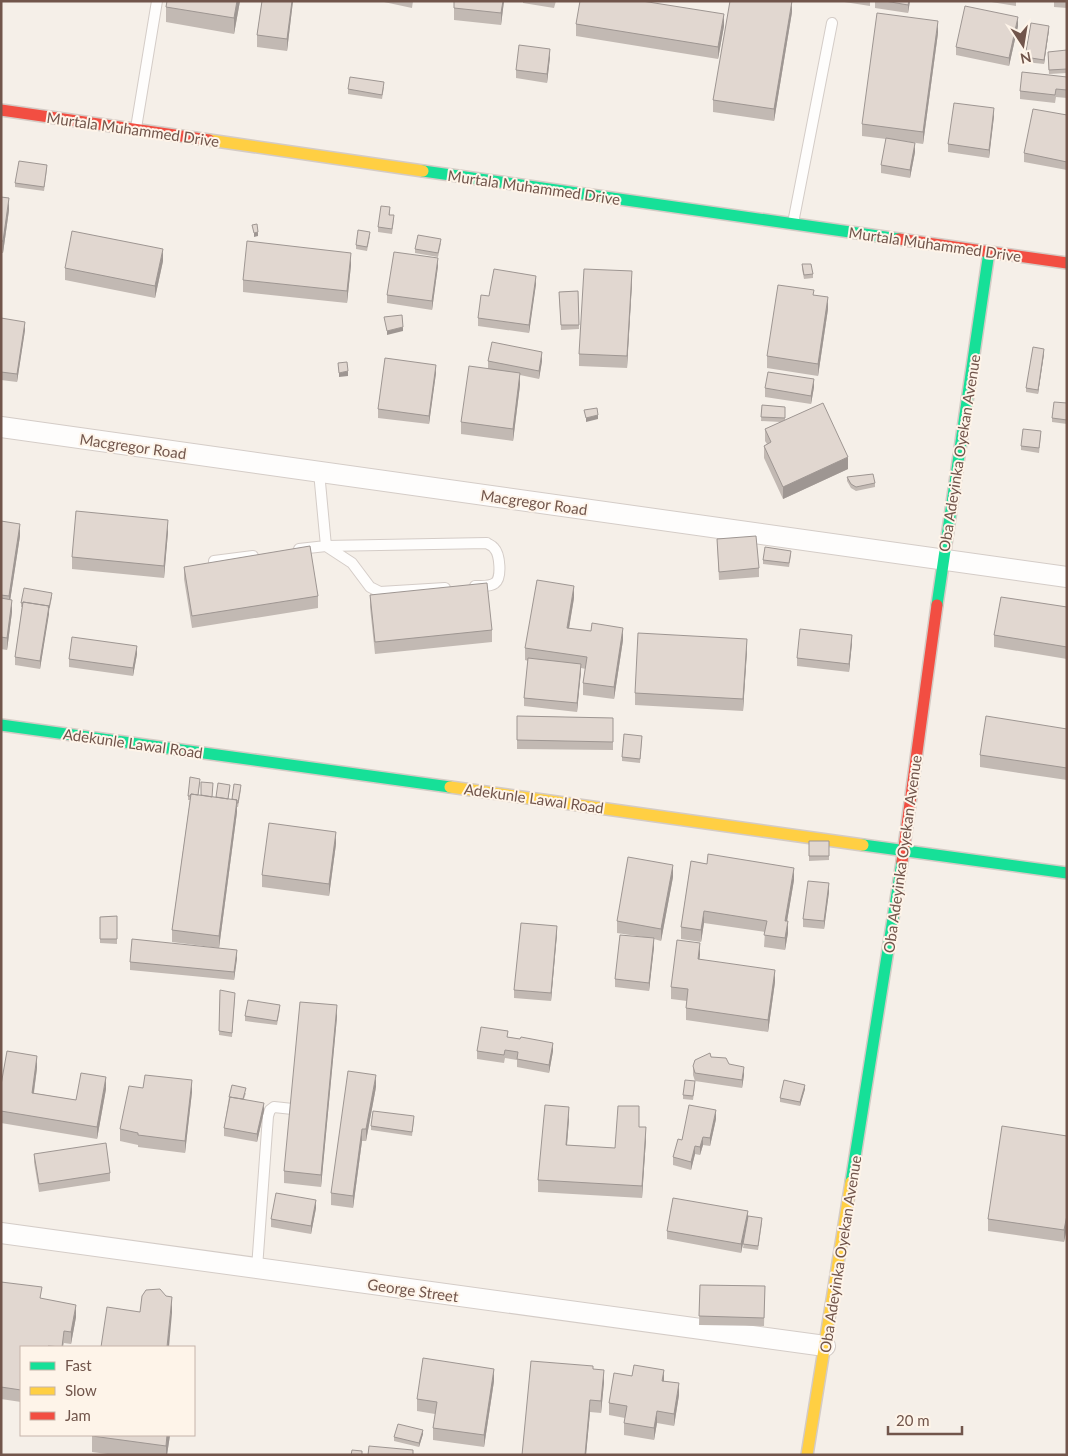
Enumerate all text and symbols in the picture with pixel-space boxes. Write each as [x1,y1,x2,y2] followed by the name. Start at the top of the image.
[998,20,1048,70] north arrow
[1019,49,1033,68] text: N
[46,108,220,150] street label: Murtala Muhammed Drive
[447,166,621,208] street label: Murtala Muhammed Drive
[848,223,1022,265] street label: Murtala Muhammed Drive
[934,353,984,553] street label: Oba Adeyinka Oyekan Avenue
[78,430,188,462] street label: Macgregor Road
[479,486,589,518] street label: Macgregor Road
[62,724,204,762] street label: Adekunle Lawal Road
[879,754,925,954] street label: Oba Adeyinka Oyekan Avenue
[463,779,605,817] street label: Adekunle Lawal Road
[815,1154,865,1354] street label: Oba Adeyinka Oyekan Avenue
[366,1275,460,1305] street label: George Street
[20,1346,195,1436] legend
[65,1356,92,1374] text: Fast
[65,1381,97,1399] text: Slow
[888,1404,962,1436] scale bar
[65,1406,91,1424] text: Jam
[896,1411,930,1429] text: 20 m

